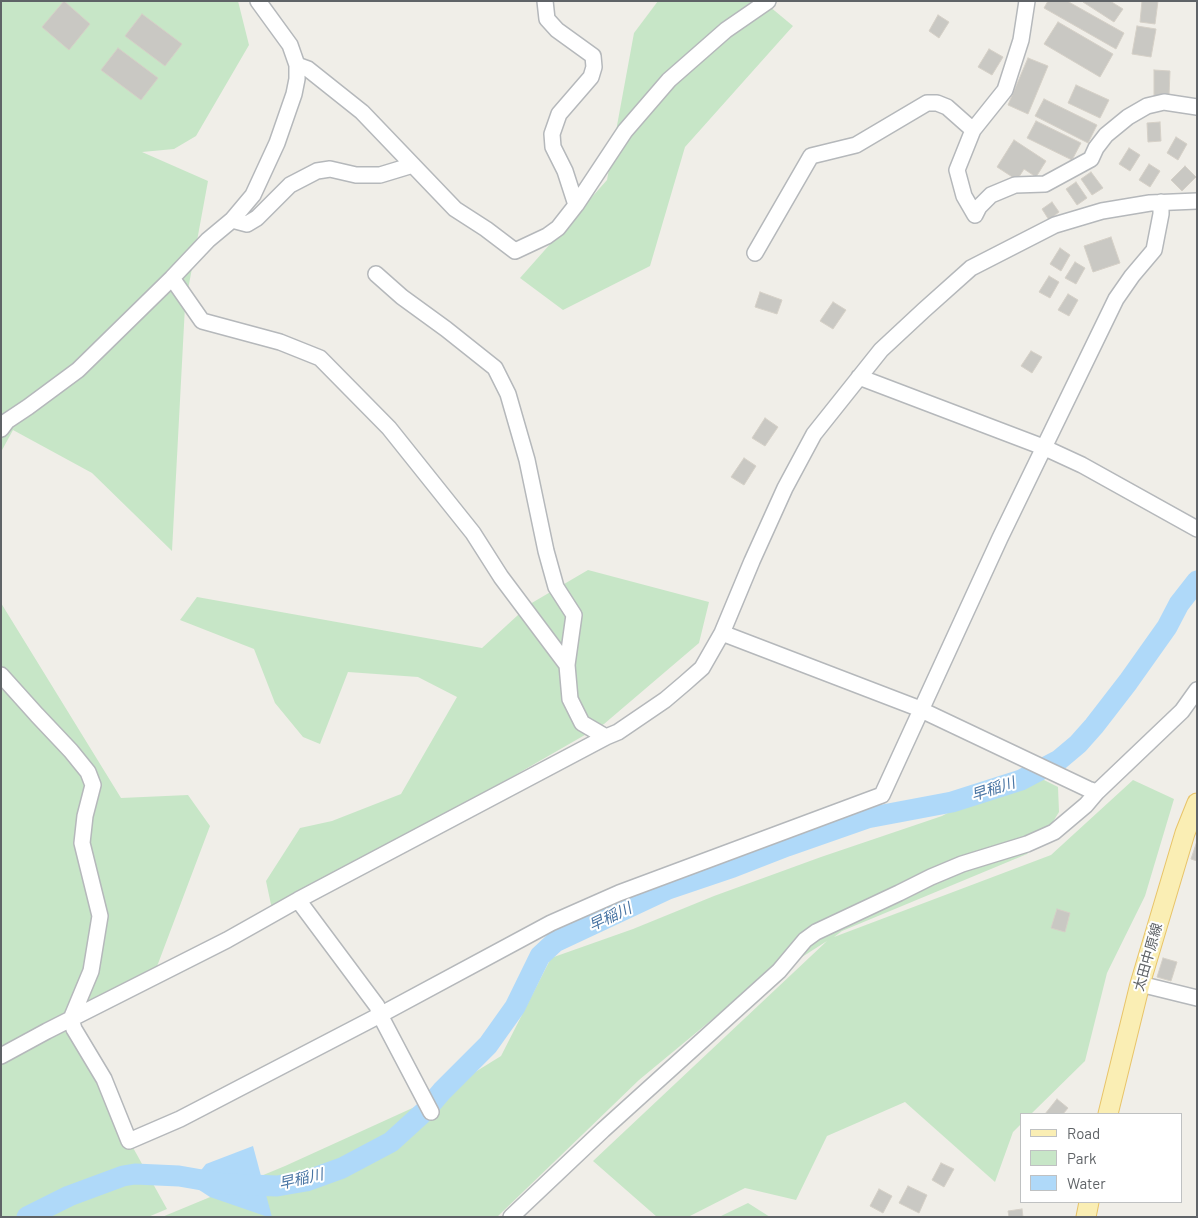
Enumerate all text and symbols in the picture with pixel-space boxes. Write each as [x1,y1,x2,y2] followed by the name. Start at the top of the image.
[969,773,1017,805] water label: 早稲川
[586,899,634,935] water label: 早稲川
[1130,921,1166,993] street label: 太田中原線
[1020,1113,1183,1203] legend
[1067,1124,1100,1142] text: Road
[1067,1149,1096,1167] text: Park
[277,1165,325,1193] water label: 早稲川
[1067,1174,1106,1192] text: Water

